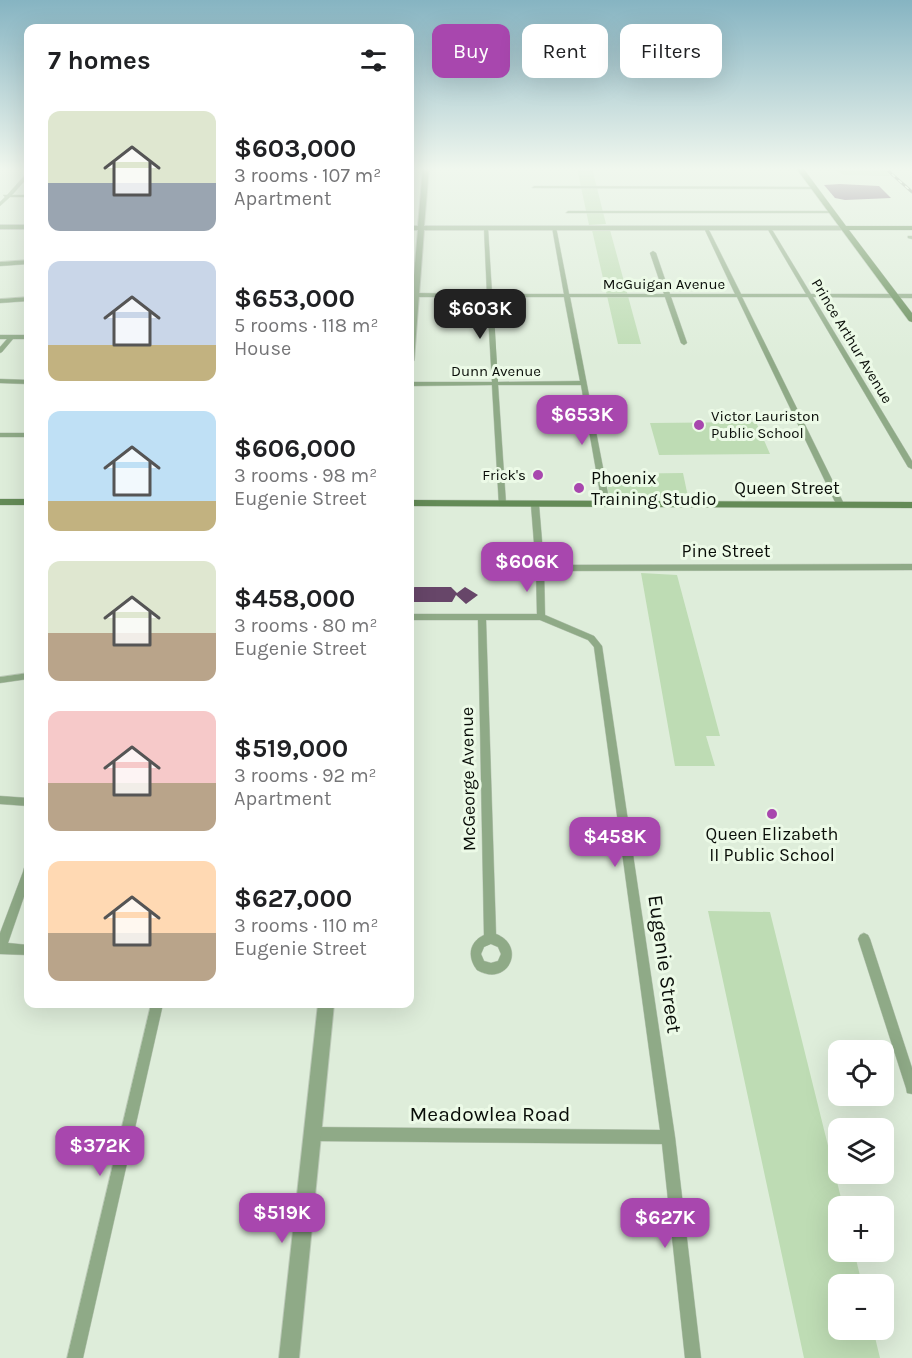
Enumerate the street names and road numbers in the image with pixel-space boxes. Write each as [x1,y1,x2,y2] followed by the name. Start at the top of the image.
[603,275,725,293] street label: McGuigan Avenue
[808,275,896,407] street label: Prince Arthur Avenue
[451,362,541,380] street label: Dunn Avenue
[734,477,840,499] street label: Queen Street
[681,540,771,562] street label: Pine Street
[456,707,480,851] street label: McGeorge Avenue
[643,893,687,1035] street label: Eugenie Street
[410,1102,570,1126] street label: Meadowlea Road

